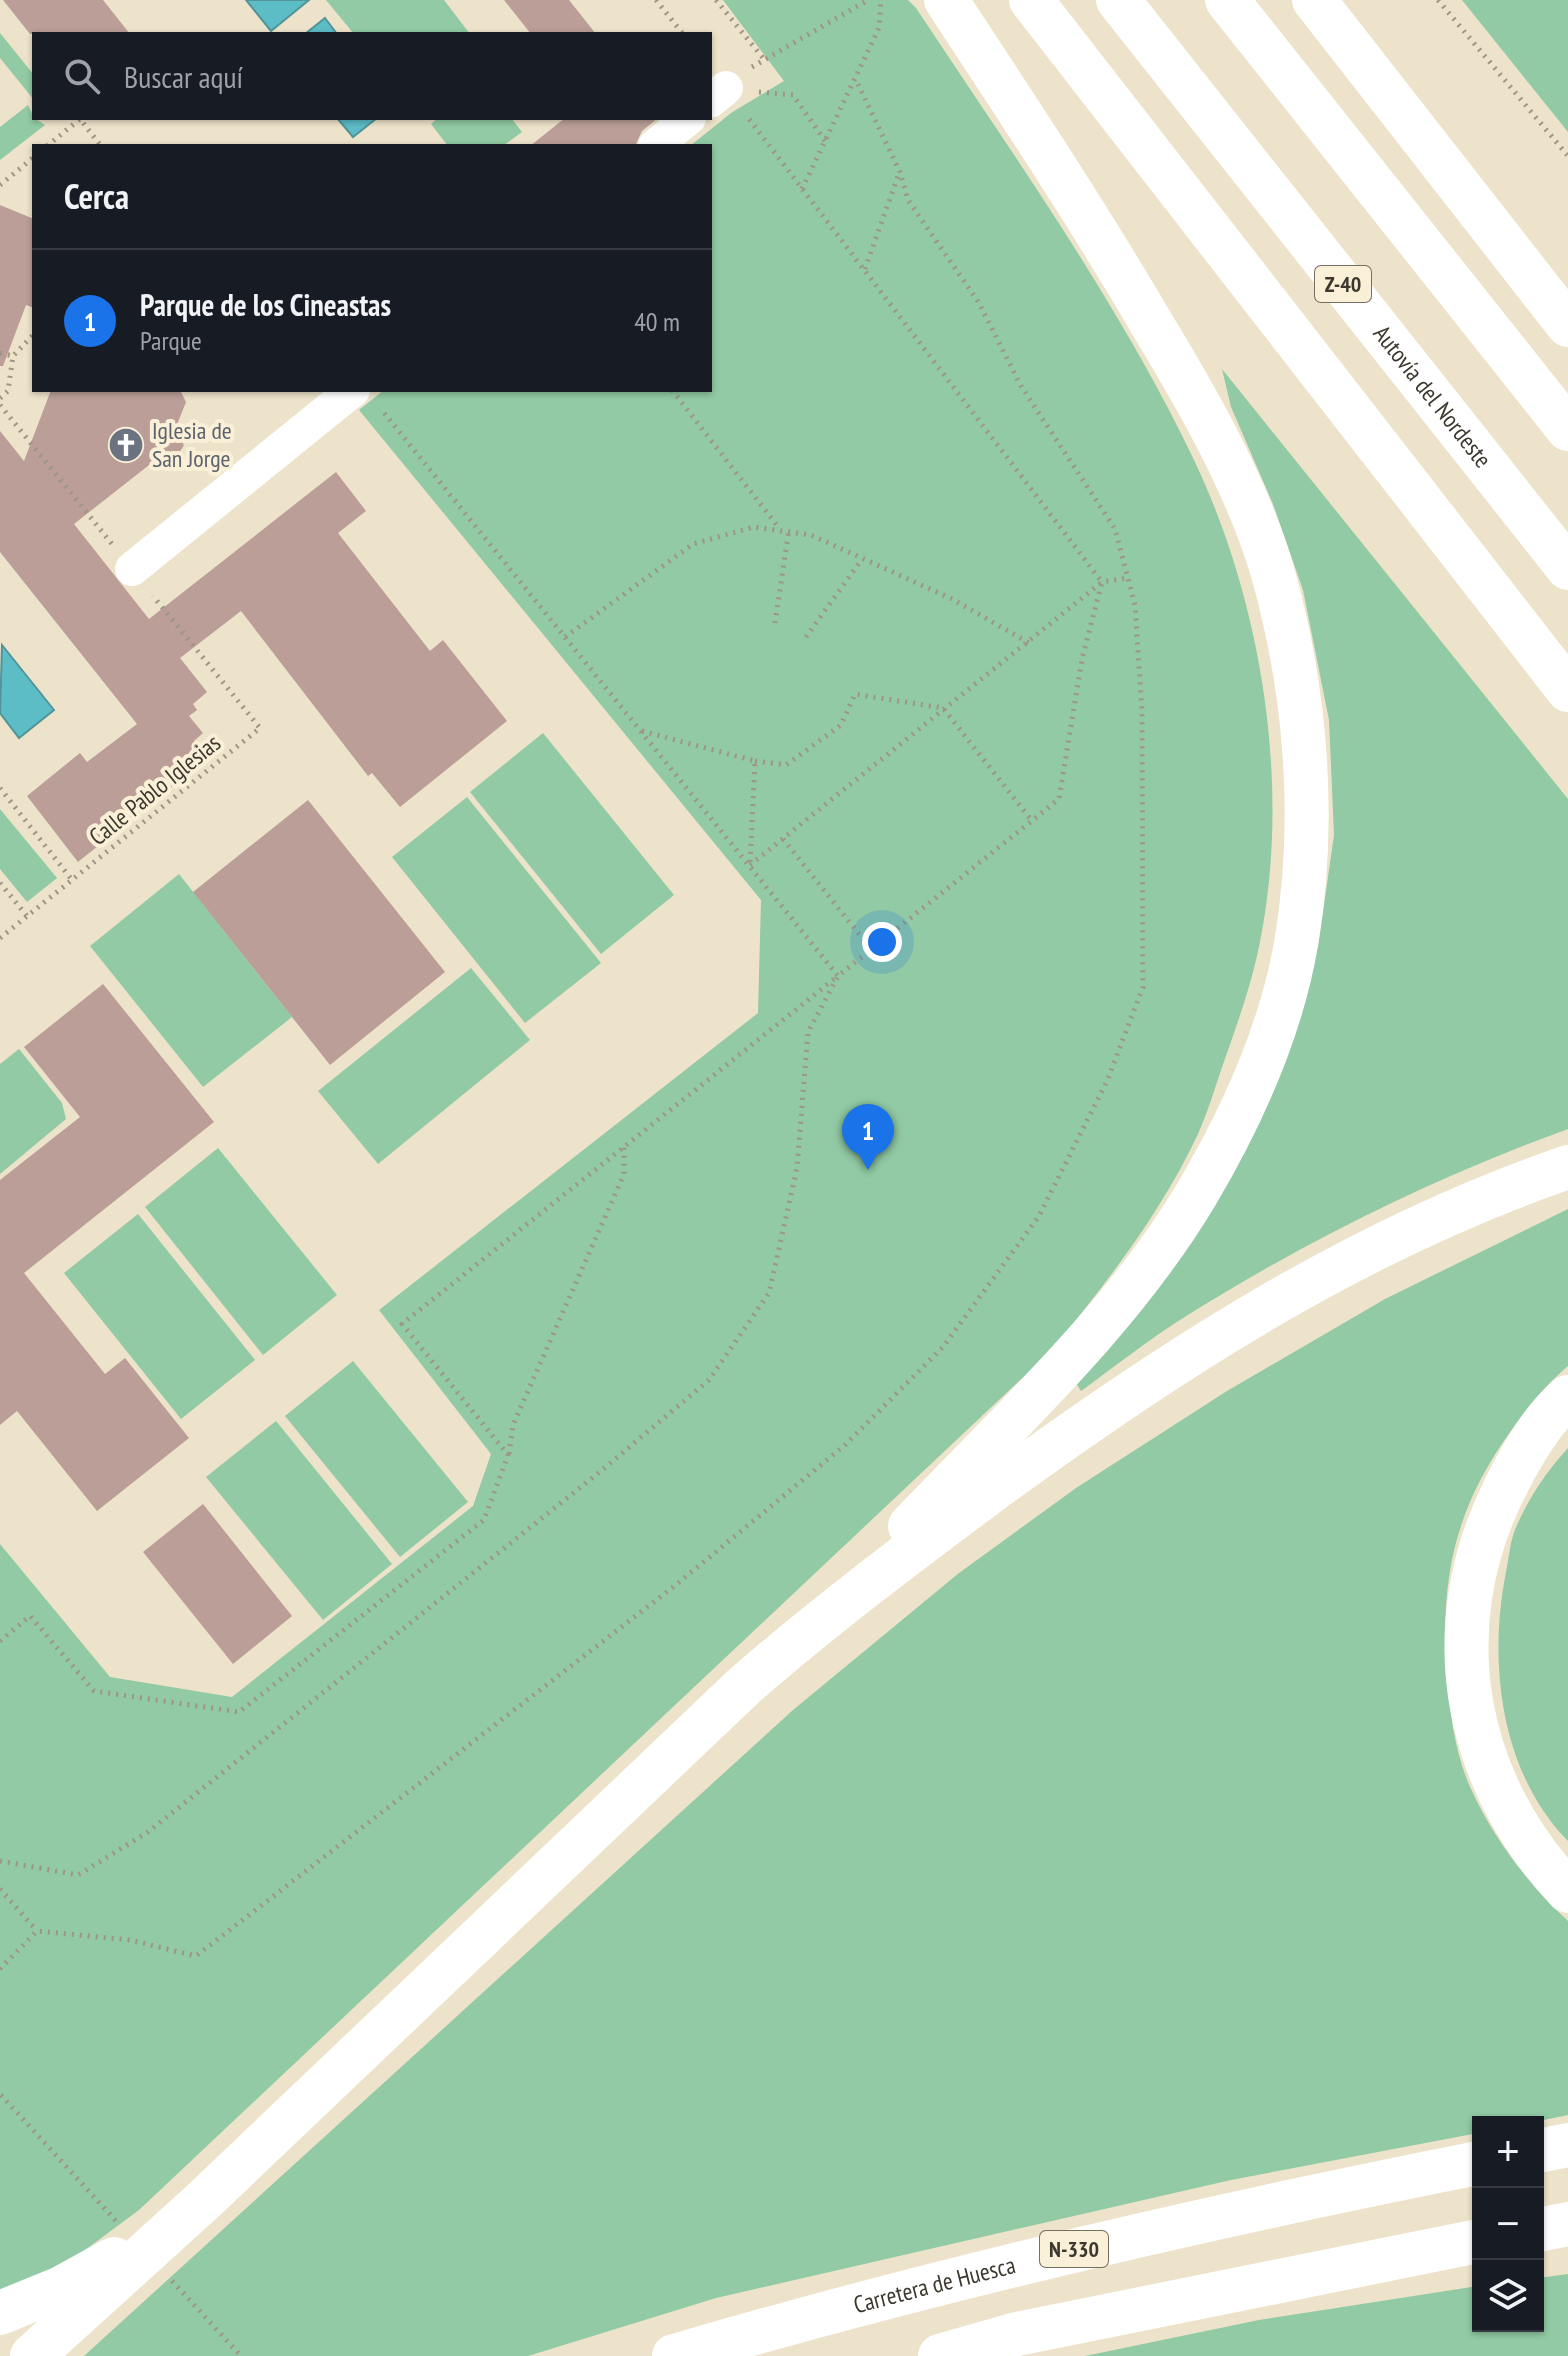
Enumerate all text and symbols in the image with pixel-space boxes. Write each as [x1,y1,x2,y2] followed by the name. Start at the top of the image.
[32,32,712,120] search box
[60,54,104,98] icon: search
[124,57,243,96] text: Buscar aquí
[64,174,129,218] text: Cerca
[1315,266,1371,302] road number: Z-40
[140,285,391,324] text: Parque de los Cineastas
[84,305,96,338] text: 1
[634,305,680,338] text: 40 m
[1367,319,1499,474] street label: Autovía del Nordeste
[140,324,202,357] text: Parque
[152,415,232,474] place label: Iglesia de San Jorge
[107,426,145,464] church icon: Iglesia de San Jorge
[83,727,227,852] street label: Calle Pablo Iglesias
[862,922,902,962] your location
[842,1104,894,1170] pin: 1
[1472,2116,1544,2332] map controls
[1472,2116,1544,2188] button: +
[1472,2188,1544,2260] button: −
[1040,2231,1108,2267] road number: N-330
[850,2249,1019,2320] street label: Carretera de Huesca
[1472,2260,1544,2332] button: layers

